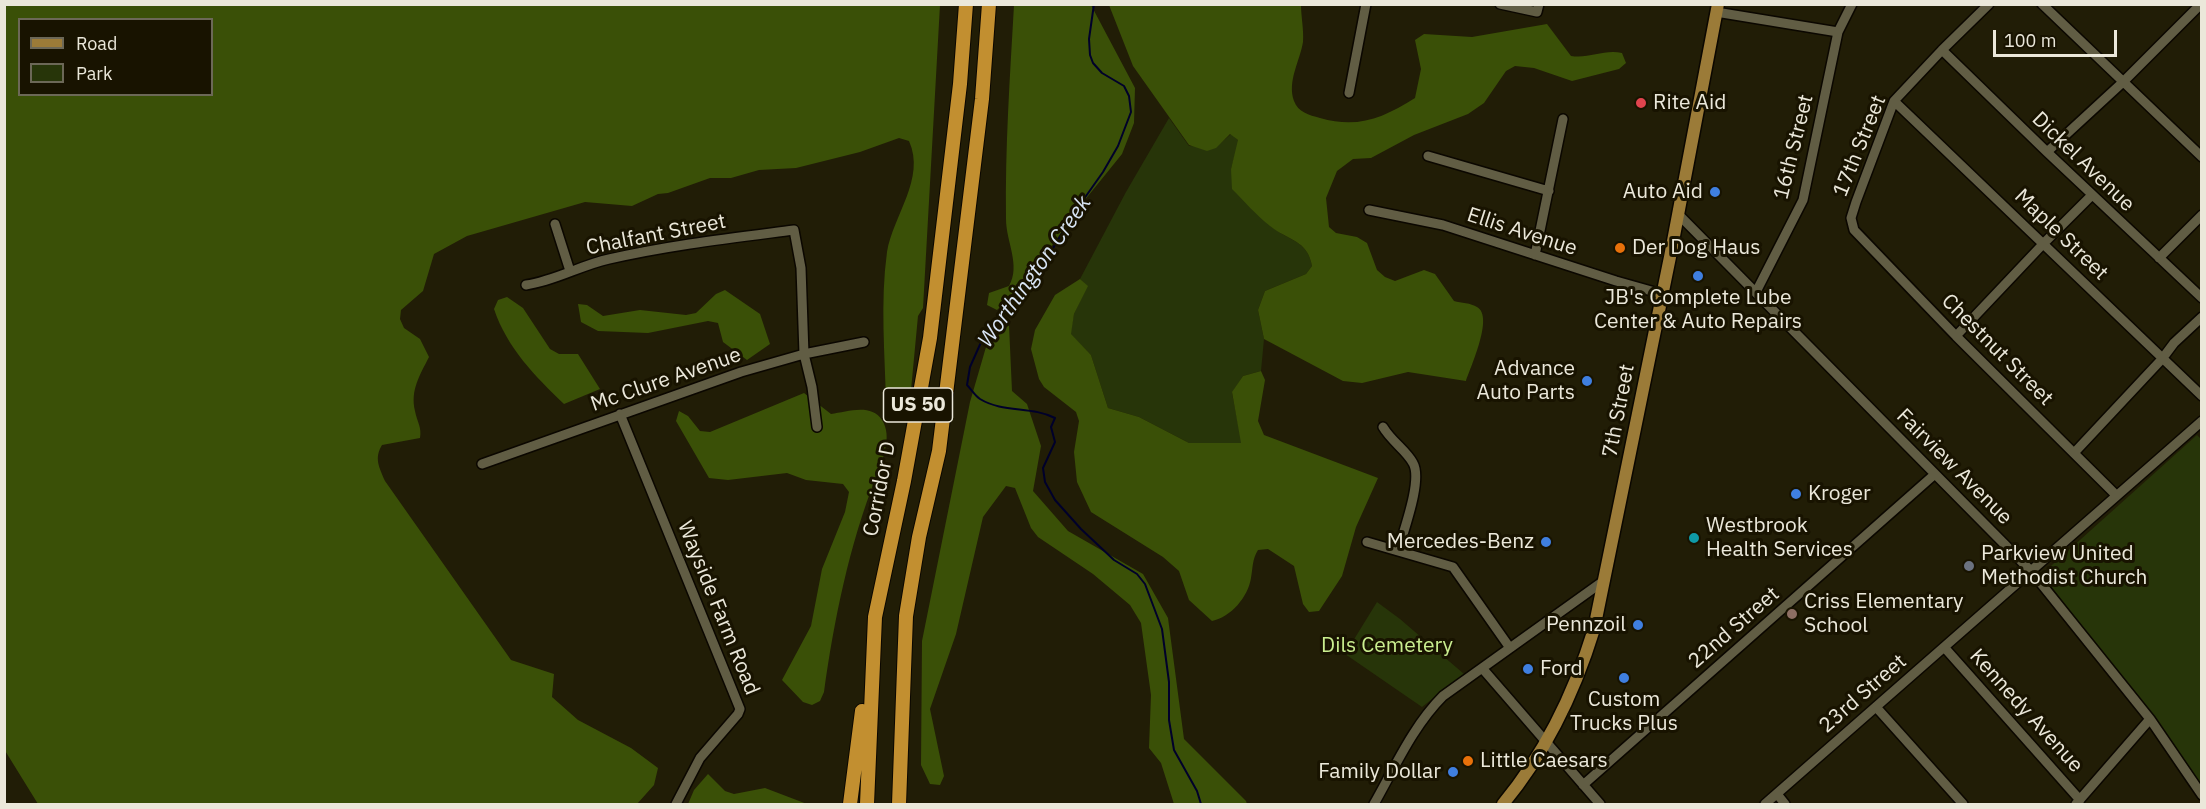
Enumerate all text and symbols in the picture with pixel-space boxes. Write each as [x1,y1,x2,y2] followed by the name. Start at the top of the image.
[18,18,213,96] legend
[1996,18,2120,56] scale bar
[2004,29,2056,52] text: 100 m
[76,32,117,55] text: Road
[76,62,112,85] text: Park
[1653,90,1726,116] place label: Rite Aid
[1769,92,1819,202] street label: 16th Street
[1828,92,1892,200] street label: 17th Street
[1634,96,1648,110] marker: Rite Aid
[2026,107,2140,217] street label: Dickel Avenue
[1623,179,1703,205] place label: Auto Aid
[2009,184,2113,286] street label: Maple Street
[1708,185,1722,199] marker: Auto Aid
[973,191,1097,353] water label: Worthington Creek
[1464,202,1580,262] street label: Ellis Avenue
[584,209,728,261] street label: Chalfant Street
[1632,235,1760,261] place label: Der Dog Haus
[1613,241,1627,255] marker: Der Dog Haus
[1691,269,1705,283] marker: JB's Complete Lube Center & Auto Repairs
[1594,285,1802,335] place label: JB's Complete Lube Center & Auto Repairs
[1936,289,2058,411] street label: Chestnut Street
[587,342,745,418] street label: Mc Clure Avenue
[1476,356,1575,406] place label: Advance Auto Parts
[1598,362,1640,460] street label: 7th Street
[1580,374,1594,388] marker: Advance Auto Parts
[884,388,952,422] road number: US 50
[1891,404,2017,530] street label: Fairview Avenue
[858,439,902,539] street label: Corridor D
[1808,481,1871,507] place label: Kroger
[1789,487,1803,501] marker: Kroger
[1706,513,1853,563] place label: Westbrook Health Services
[672,517,764,699] street label: Wayside Farm Road
[1387,529,1534,555] place label: Mercedes-Benz
[1687,531,1701,545] marker: Westbrook Health Services
[1539,535,1553,549] marker: Mercedes-Benz
[1981,541,2147,591] place label: Parkview United Methodist Church
[1962,559,1976,573] marker: Parkview United Methodist Church
[1684,582,1784,674] street label: 22nd Street
[1804,589,1964,639] place label: Criss Elementary School
[1785,607,1799,621] marker: Criss Elementary School
[1546,612,1626,638] place label: Pennzoil
[1631,618,1645,632] marker: Pennzoil
[1321,633,1453,659] park label: Dils Cemetery
[1964,644,2088,778] street label: Kennedy Avenue
[1814,649,1912,739] street label: 23rd Street
[1540,656,1583,682] place label: Ford
[1521,662,1535,676] marker: Ford
[1617,671,1631,685] marker: Custom Trucks Plus
[1570,687,1678,737] place label: Custom Trucks Plus
[1480,748,1608,774] place label: Little Caesars
[1461,754,1475,768] marker: Little Caesars
[1318,759,1441,785] place label: Family Dollar
[1446,765,1460,779] marker: Family Dollar

